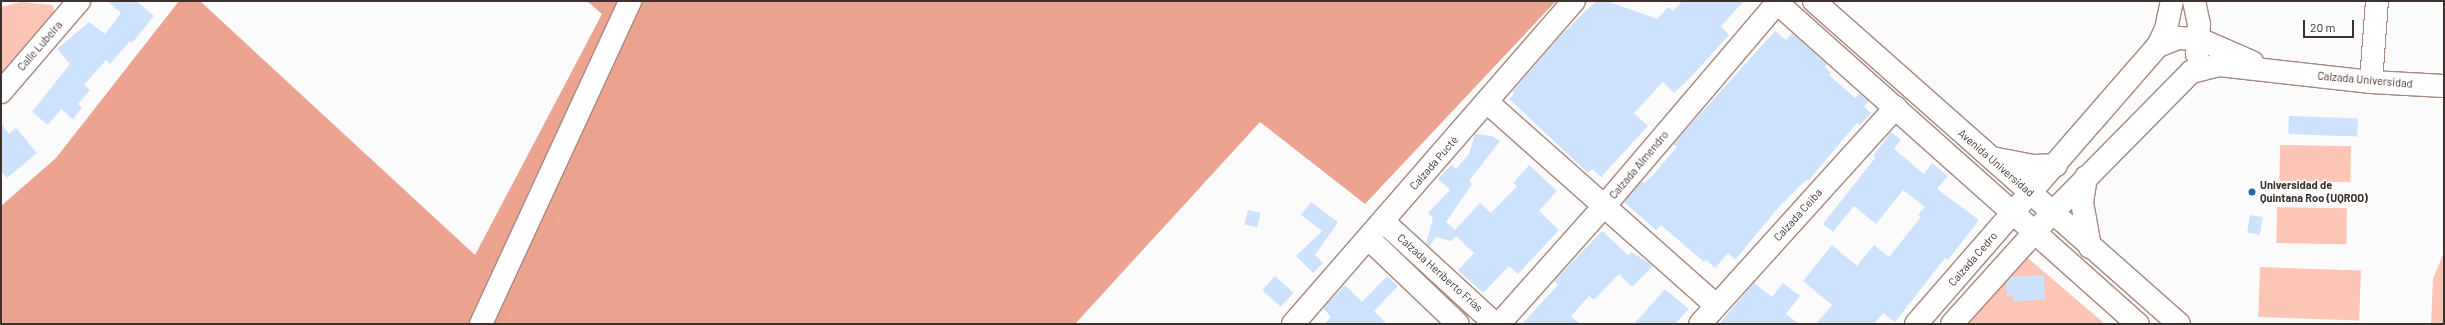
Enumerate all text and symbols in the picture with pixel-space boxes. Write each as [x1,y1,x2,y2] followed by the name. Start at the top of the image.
[2305,12,2356,38] scale bar
[15,18,65,74] street label: Calle Lubeira
[2310,20,2336,34] text: 20 m
[2317,69,2413,91] street label: Calzada Universidad
[1955,126,2037,200] street label: Avenida Universidad
[1607,128,1671,202] street label: Calzada Almendro
[1407,133,1461,193] street label: Calzada Pucté
[2260,179,2368,205] place label: Universidad de Quintana Roo (UQROO)
[1771,186,1825,244] street label: Calzada Ceiba
[2247,187,2257,197] marker: Universidad de Quintana Roo (UQROO)
[1946,229,2000,289] street label: Calzada Cedro
[1395,231,1485,315] street label: Calzada Heriberto Frías

